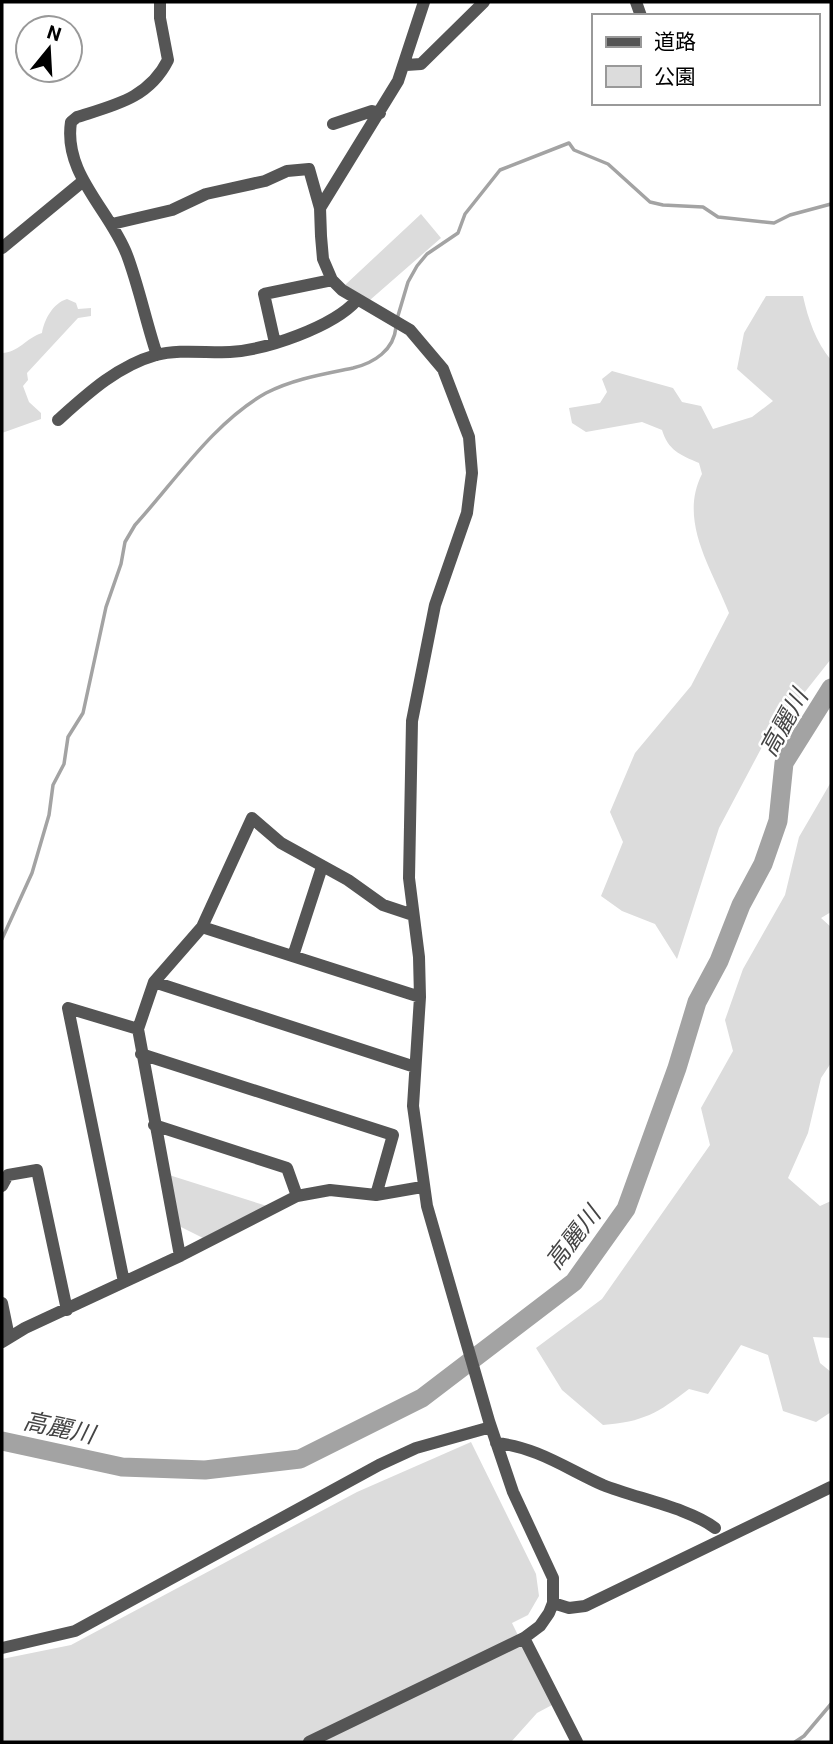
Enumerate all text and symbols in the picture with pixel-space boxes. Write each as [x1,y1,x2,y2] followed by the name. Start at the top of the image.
[14,14,84,84] north arrow
[592,14,819,105] legend
[44,20,64,46] text: N
[654,30,696,54] text: 道路
[654,65,696,89] text: 公園
[754,682,815,761] water label: 高麗川
[540,1199,608,1275] water label: 高麗川
[21,1407,100,1450] water label: 高麗川

